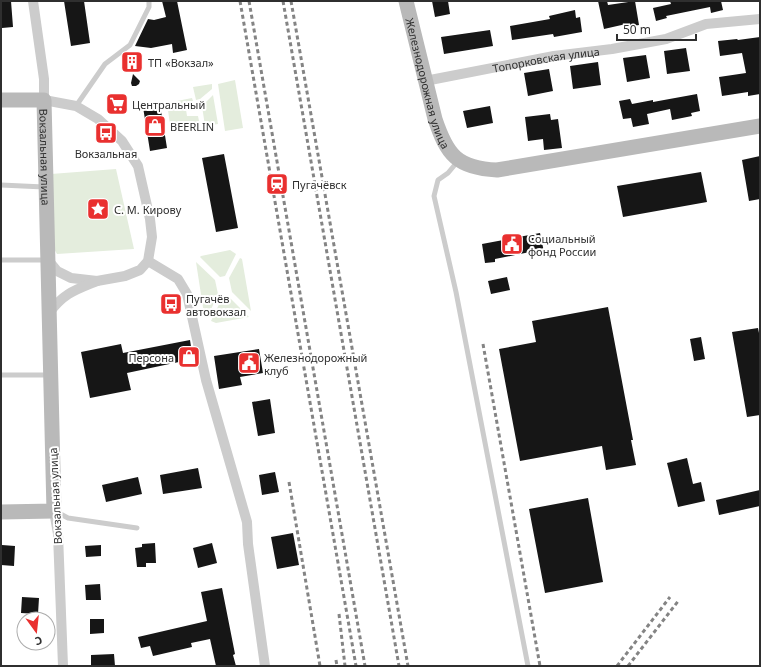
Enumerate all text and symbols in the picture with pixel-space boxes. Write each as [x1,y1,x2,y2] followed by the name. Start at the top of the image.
[403,16,454,151] street label: Железнодорожная улица
[617,16,696,42] scale bar
[623,21,651,38] text: 50 m
[491,43,600,75] street label: Топорковская улица
[119,49,145,75] building icon: ТП «Вокзал»
[148,55,214,70] place label: ТП «Вокзал»
[104,91,130,117] supermarket icon: Центральный
[132,97,205,112] place label: Центральный
[37,108,54,206] street label: Вокзальная улица
[142,113,168,139] shop icon: BEERLIN
[170,119,214,134] place label: BEERLIN
[93,120,119,146] bus stop icon: Вокзальная
[75,146,137,161] place label: Вокзальная
[264,171,290,197] station icon: Пугачёвск
[292,177,347,192] place label: Пугачёвск
[85,196,111,222] place icon: С. М. Кирову
[114,202,182,217] place label: С. М. Кирову
[499,231,525,257] public building icon: Социальный фонд России
[528,231,596,259] place label: Социальный фонд России
[158,291,184,317] bus stop icon: Пугачёв автовокзал
[186,291,246,319] place label: Пугачёв автовокзал
[176,344,202,370] shop icon: Персона
[128,350,174,365] place label: Персона
[236,350,262,376] public building icon: Железнодорожный клуб
[264,350,367,378] place label: Железнодорожный клуб
[45,447,65,545] street label: Вокзальная улица
[16,611,56,651] north arrow
[33,633,44,649] text: С

